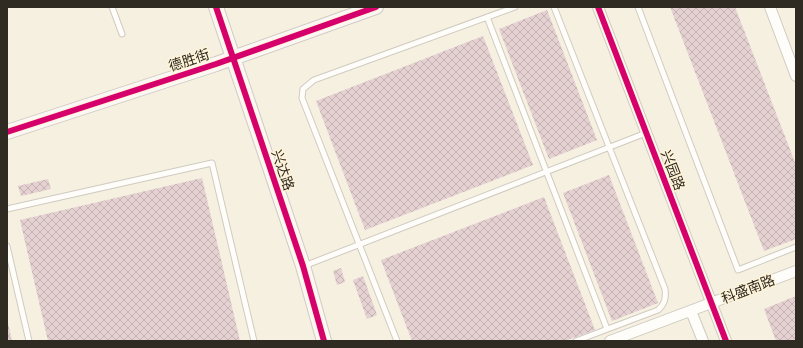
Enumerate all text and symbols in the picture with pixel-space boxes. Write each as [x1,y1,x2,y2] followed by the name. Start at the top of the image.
[166,44,212,76] street label: 德胜街
[267,147,299,193] street label: 兴达路
[656,147,690,193] street label: 兴园路
[718,270,778,308] street label: 科盛南路

